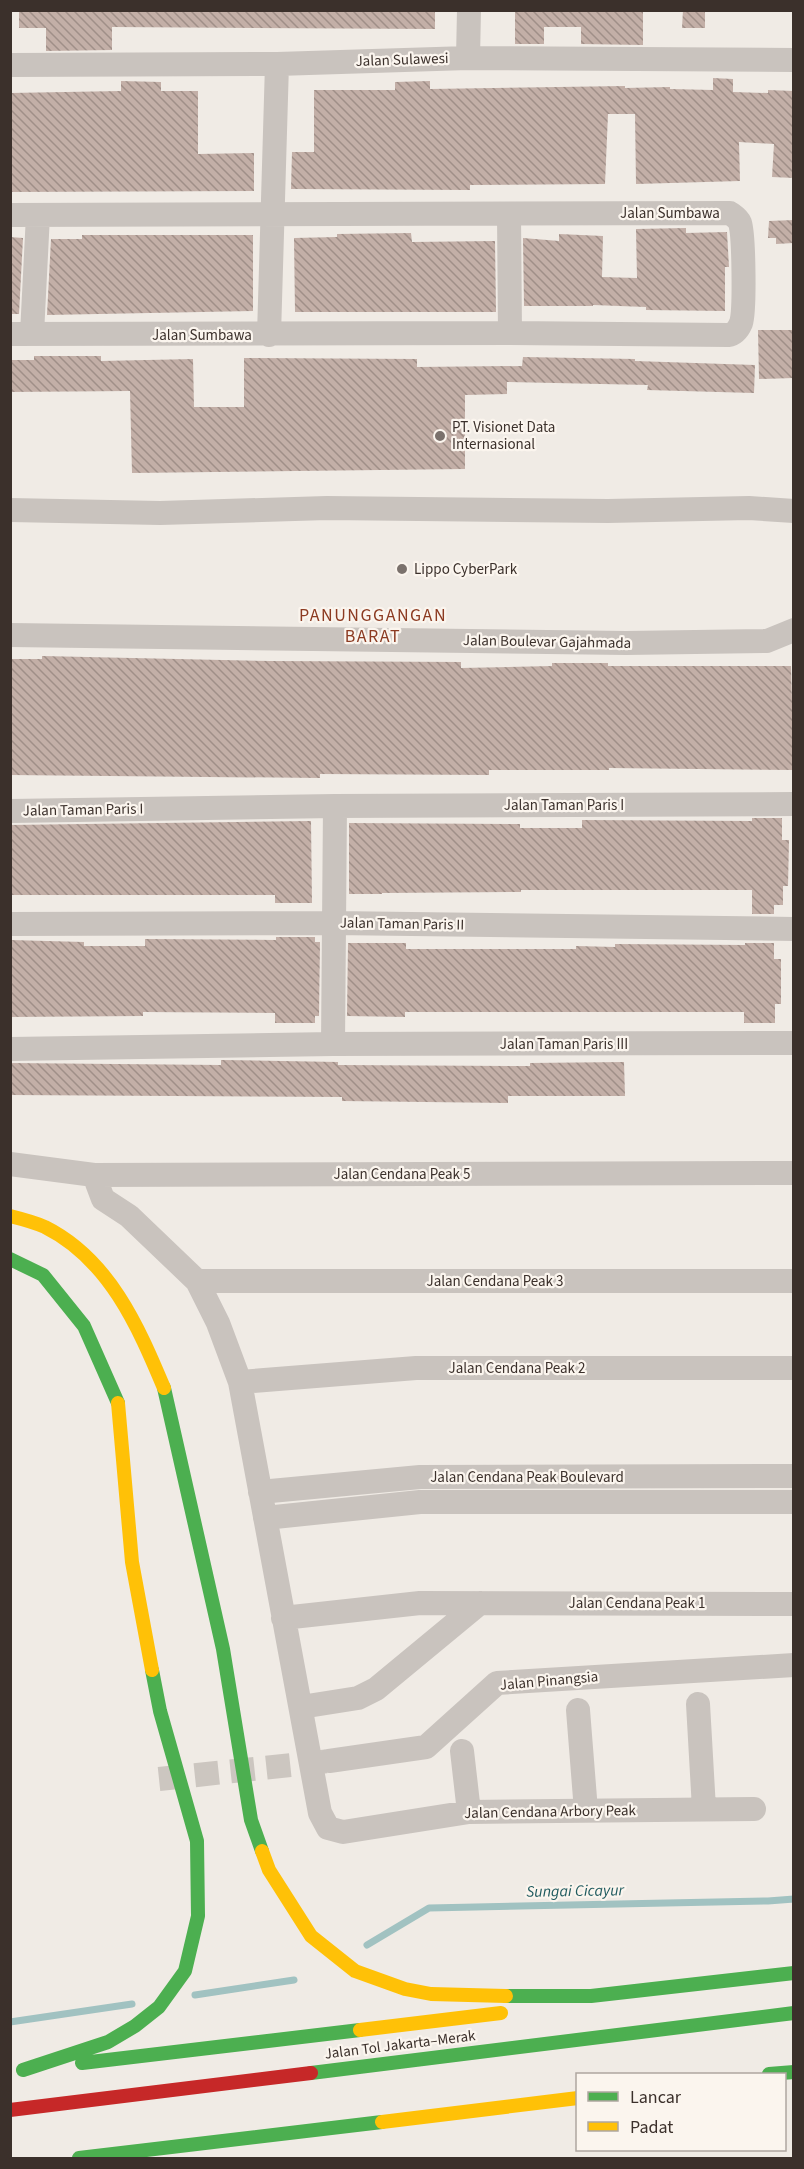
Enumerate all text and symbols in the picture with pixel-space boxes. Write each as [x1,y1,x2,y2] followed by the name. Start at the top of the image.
[355,48,449,72] street label: Jalan Sulawesi
[620,203,720,224] street label: Jalan Sumbawa
[152,325,252,346] street label: Jalan Sumbawa
[452,417,555,455] place label: PT. Visionet Data Internasional
[433,429,447,443] marker: PT. Visionet Data Internasional
[414,559,518,580] place label: Lippo CyberPark
[395,562,409,576] marker: Lippo CyberPark
[299,603,447,649] district label: PANUNGGANGAN BARAT
[463,630,631,654] street label: Jalan Boulevar Gajahmada
[504,795,624,816] street label: Jalan Taman Paris I
[23,798,143,822] street label: Jalan Taman Paris I
[340,912,464,936] street label: Jalan Taman Paris II
[500,1034,628,1055] street label: Jalan Taman Paris III
[333,1164,471,1185] street label: Jalan Cendana Peak 5
[426,1271,564,1292] street label: Jalan Cendana Peak 3
[448,1358,586,1379] street label: Jalan Cendana Peak 2
[430,1467,624,1488] street label: Jalan Cendana Peak Boulevard
[568,1593,706,1614] street label: Jalan Cendana Peak 1
[499,1666,599,1696] street label: Jalan Pinangsia
[464,1800,637,1824] street label: Jalan Cendana Arbory Peak
[526,1879,626,1903] water label: Sungai Cicayur
[323,2025,477,2065] street label: Jalan Tol Jakarta–Merak
[576,2073,786,2151] legend
[630,2085,682,2110] text: Lancar
[630,2115,673,2140] text: Padat

